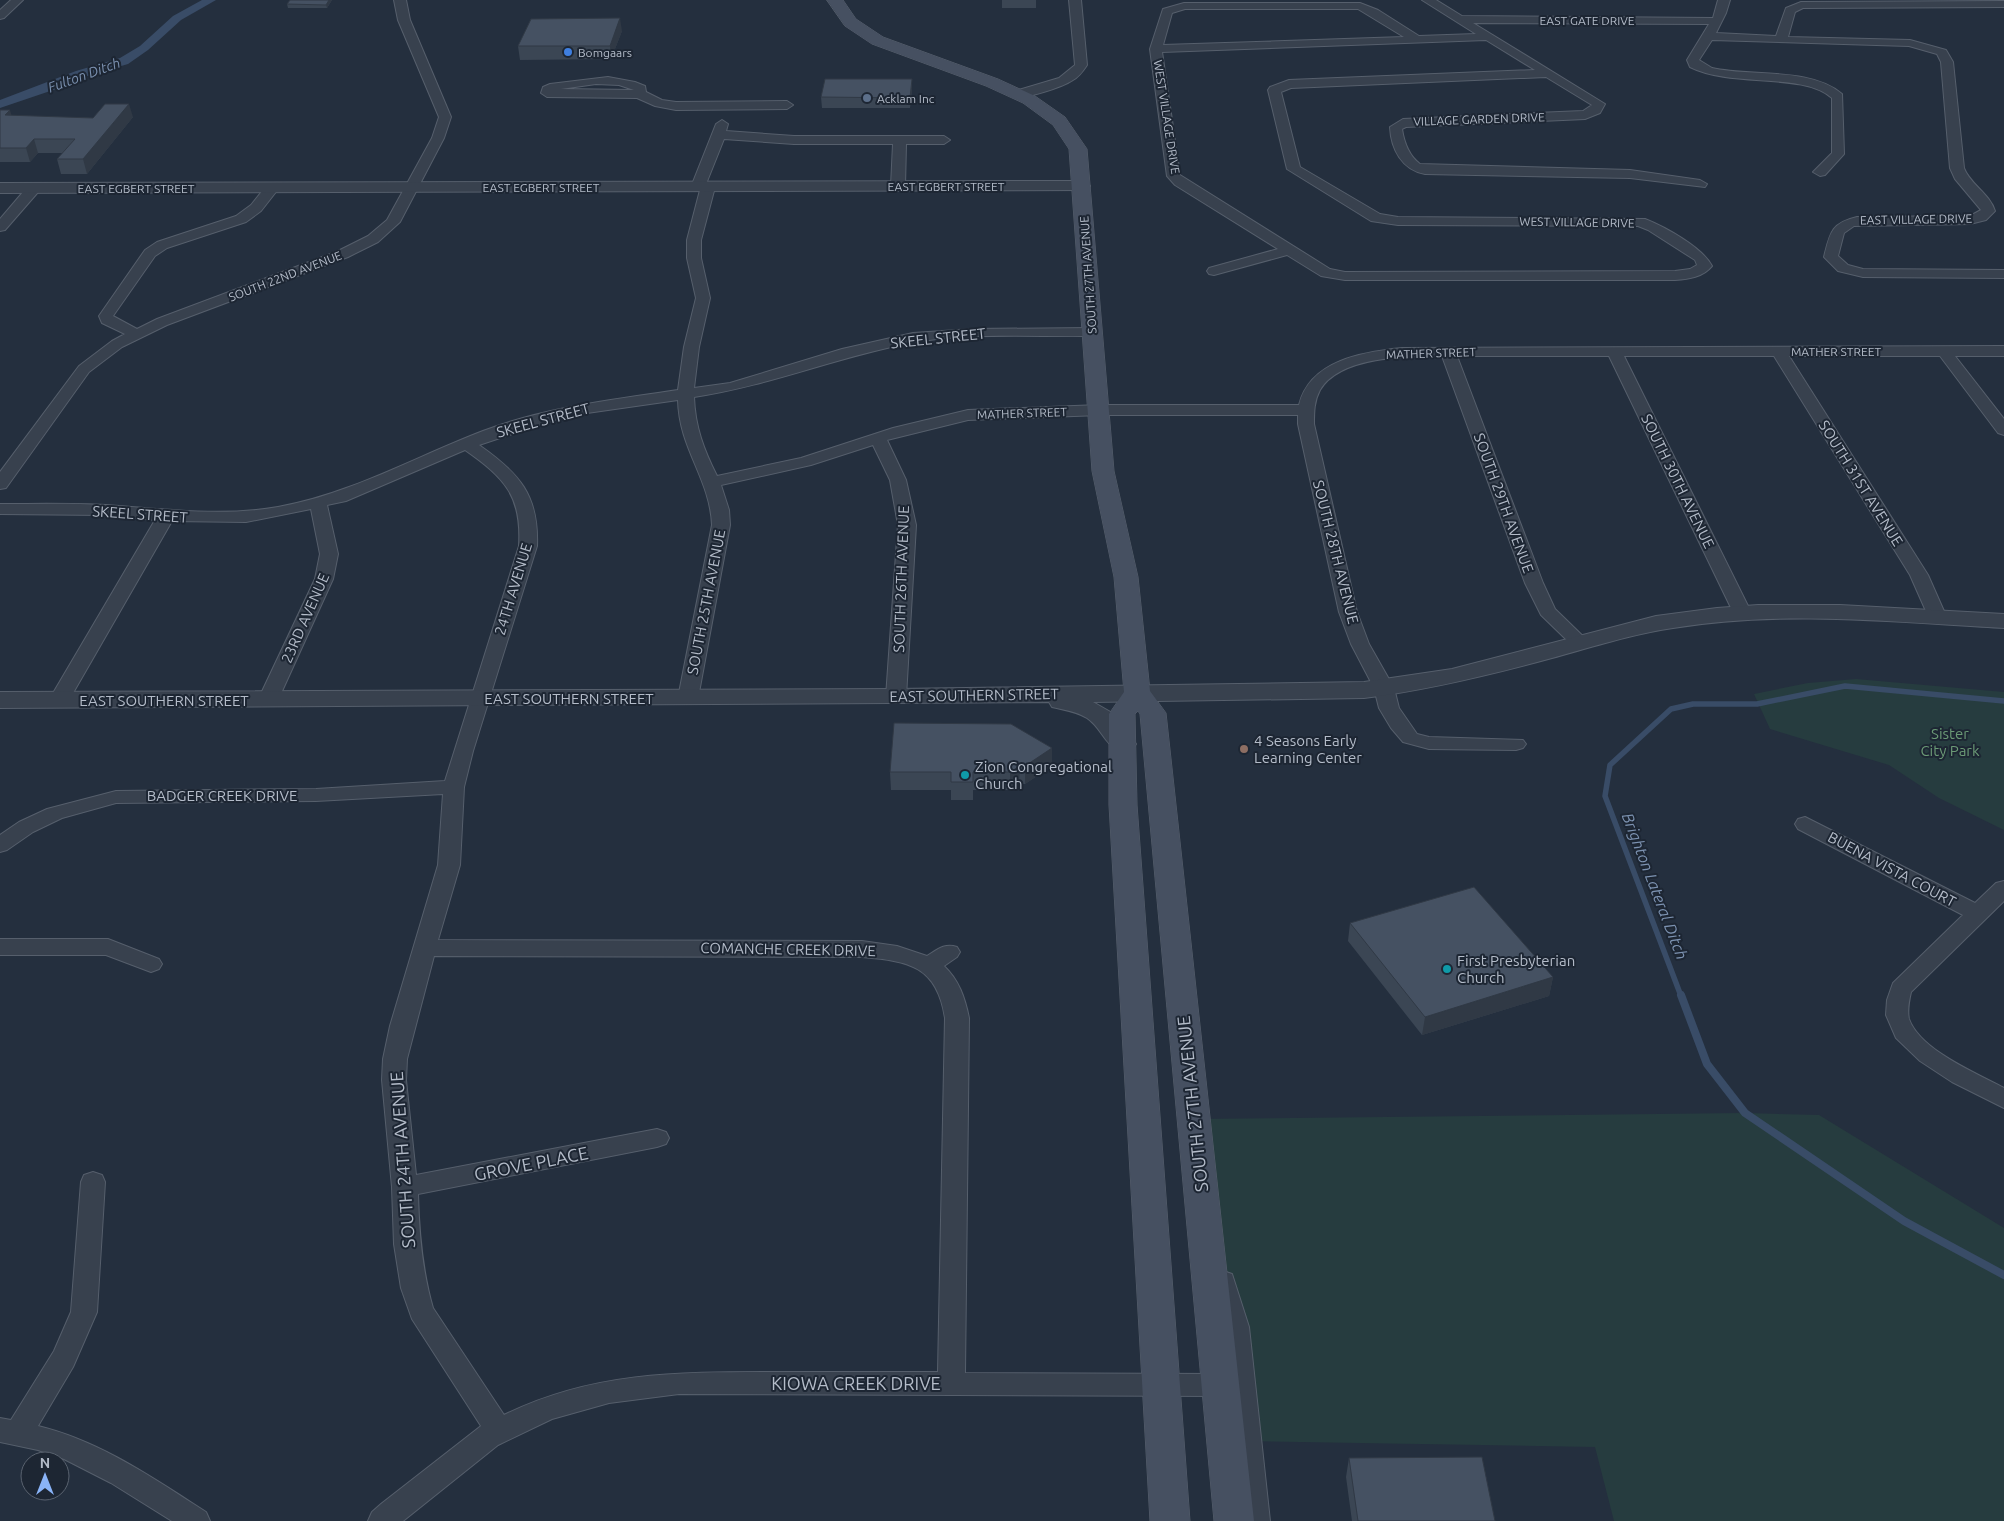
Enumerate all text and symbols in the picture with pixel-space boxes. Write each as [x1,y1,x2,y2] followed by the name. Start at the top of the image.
[1539,14,1635,27] street label: EAST GATE DRIVE
[562,46,574,58] marker: Bomgaars
[578,46,632,59] place label: Bomgaars
[46,55,122,95] water label: Fulton Ditch
[1152,59,1182,175] street label: WEST VILLAGE DRIVE
[861,92,873,104] marker: Acklam Inc
[877,92,935,105] place label: Acklam Inc
[1413,110,1545,128] street label: VILLAGE GARDEN DRIVE
[888,180,1005,193] street label: EAST EGBERT STREET
[483,181,600,194] street label: EAST EGBERT STREET
[78,182,195,195] street label: EAST EGBERT STREET
[1860,212,1973,226] street label: EAST VILLAGE DRIVE
[1519,214,1635,230] street label: WEST VILLAGE DRIVE
[1077,215,1099,334] street label: SOUTH 27TH AVENUE
[227,248,344,304] street label: SOUTH 22ND AVENUE
[890,324,987,351] street label: SKEEL STREET
[1386,345,1477,361] street label: MATHER STREET
[1791,345,1881,358] street label: MATHER STREET
[495,399,592,441] street label: SKEEL STREET
[977,405,1068,421] street label: MATHER STREET
[1638,411,1718,551] street label: SOUTH 30TH AVENUE
[1815,417,1907,549] street label: SOUTH 31ST AVENUE
[1471,431,1537,575] street label: SOUTH 29TH AVENUE
[1310,478,1362,626] street label: SOUTH 28TH AVENUE
[92,502,189,526] street label: SKEEL STREET
[890,505,912,653] street label: SOUTH 26TH AVENUE
[684,528,728,676] street label: SOUTH 25TH AVENUE
[491,541,535,637] street label: 24TH AVENUE
[278,570,332,666] street label: 23RD AVENUE
[889,685,1059,705] street label: EAST SOUTHERN STREET
[484,690,654,707] street label: EAST SOUTHERN STREET
[79,692,249,709] street label: EAST SOUTHERN STREET
[1920,725,1980,759] park label: Sister City Park
[1254,732,1362,766] place label: 4 Seasons Early Learning Center
[1238,743,1250,755] marker: 4 Seasons Early Learning Center
[975,758,1112,792] place label: Zion Congregational Church
[959,769,971,781] marker: Zion Congregational Church
[147,787,297,804] street label: BADGER CREEK DRIVE
[1619,810,1691,962] water label: Brighton Lateral Ditch
[1825,828,1960,910] street label: BUENA VISTA COURT
[700,939,876,959] street label: COMANCHE CREEK DRIVE
[1457,952,1575,986] place label: First Presbyterian Church
[1441,963,1453,975] marker: First Presbyterian Church
[1173,1015,1211,1193] street label: SOUTH 27TH AVENUE
[386,1071,418,1249] street label: SOUTH 24TH AVENUE
[472,1142,590,1184] street label: GROVE PLACE
[771,1373,941,1393] street label: KIOWA CREEK DRIVE
[20,1451,70,1501] north arrow
[40,1455,50,1471] text: N

